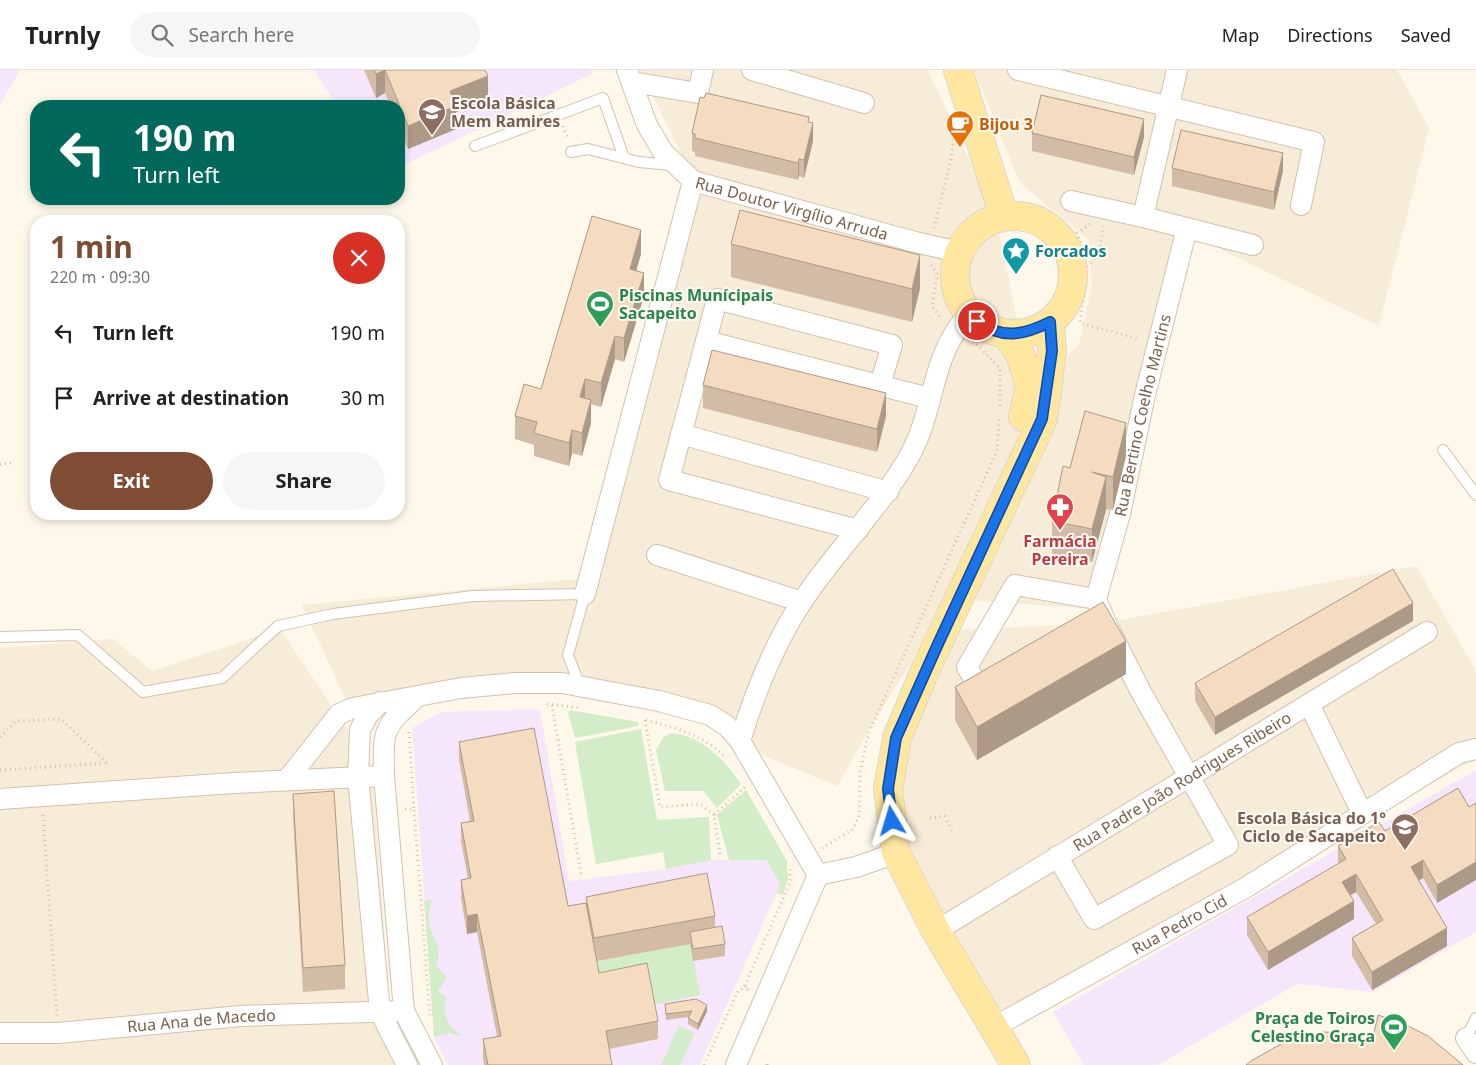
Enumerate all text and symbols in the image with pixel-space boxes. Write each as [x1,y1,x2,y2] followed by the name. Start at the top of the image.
[130,12,480,57] search box
[25,18,100,51] text: Turnly
[148,21,176,49] icon: search
[188,22,294,48] text: Search here
[1222,23,1259,47] text: Map
[1287,23,1373,47] text: Directions
[1401,23,1451,47] text: Saved
[451,92,560,132] place label: Escola Básica Mem Ramires
[417,97,447,136] school or university icon: Escola Básica Mem Ramires
[945,109,975,148] cafe icon: Bijou 3
[979,113,1033,135] place label: Bijou 3
[133,114,236,161] text: 190 m
[50,120,115,185] icon: left
[133,159,220,189] text: Turn left
[693,171,891,245] street label: Rua Doutor Virgílio Arruda
[50,226,133,267] text: 1 min
[333,232,385,284] button: close
[1001,236,1031,275] place icon: Forcados
[1035,240,1107,262] place label: Forcados
[50,266,150,288] text: 220 m · 09:30
[619,284,773,324] place label: Piscinas Munícipais Sacapeito
[585,289,615,328] sports icon: Piscinas Munícipais Sacapeito
[956,300,998,342] pin
[963,307,991,335] icon: arrive
[1109,312,1176,519] street label: Rua Bertino Coelho Martins
[50,319,78,347] icon: left
[93,320,174,346] text: Turn left
[330,320,385,346] text: 190 m
[50,384,78,412] icon: arrive
[93,385,289,411] text: Arrive at destination
[341,385,385,411] text: 30 m
[50,452,213,510] button: Exit
[223,452,385,510] button: Share
[1045,492,1075,531] pharmacy icon: Farmácia Pereira
[1023,530,1097,570] place label: Farmácia Pereira
[1069,706,1295,856] street label: Rua Padre João Rodrigues Ribeiro
[865,794,917,846] position arrow
[1237,807,1386,847] place label: Escola Básica do 1° Ciclo de Sacapeito
[1390,812,1420,851] school or university icon: Escola Básica do 1° Ciclo de Sacapeito
[1128,889,1231,960] street label: Rua Pedro Cid
[126,1004,276,1038] street label: Rua Ana de Macedo
[1251,1007,1375,1047] place label: Praça de Toiros Celestino Graça
[1379,1012,1409,1051] sports icon: Praça de Toiros Celestino Graça

